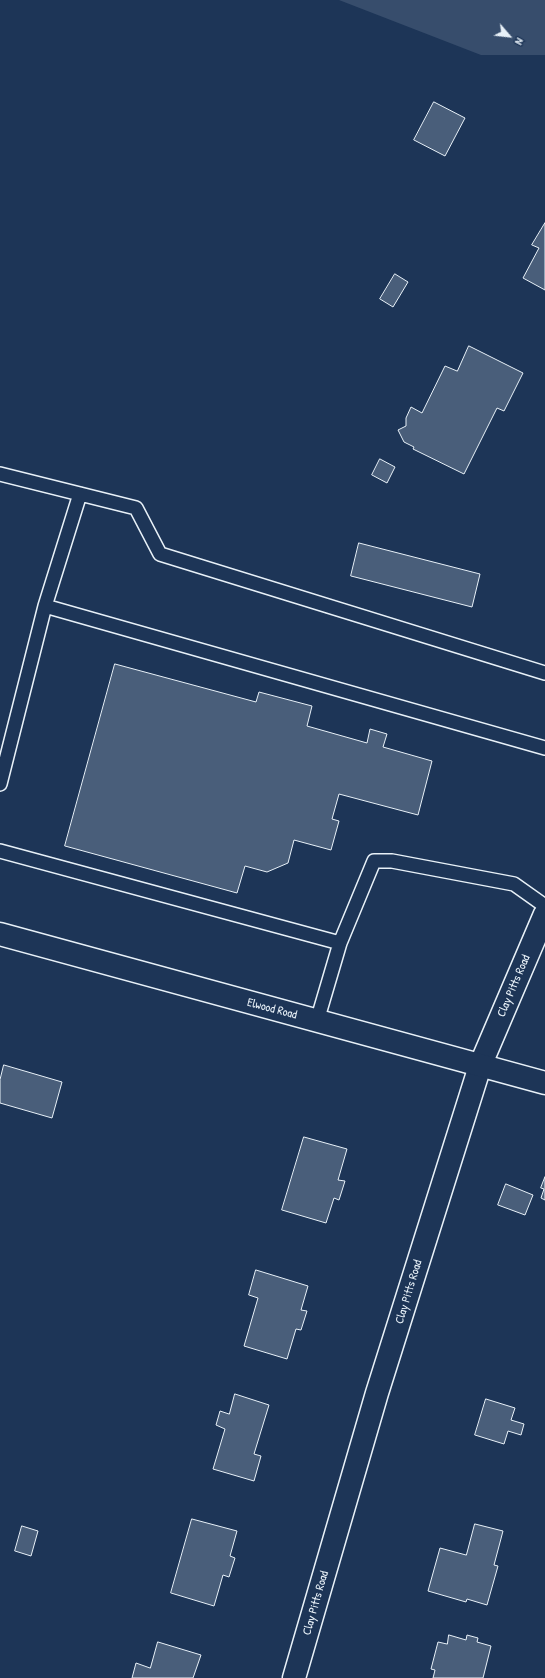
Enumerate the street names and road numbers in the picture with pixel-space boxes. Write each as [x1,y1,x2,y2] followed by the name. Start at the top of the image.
[494,953,534,1019] street label: Clay Pitts Road
[246,995,298,1023] street label: Elwood Road
[392,1258,426,1326] street label: Clay Pitts Road
[300,1569,332,1637] street label: Clay Pitts Road

